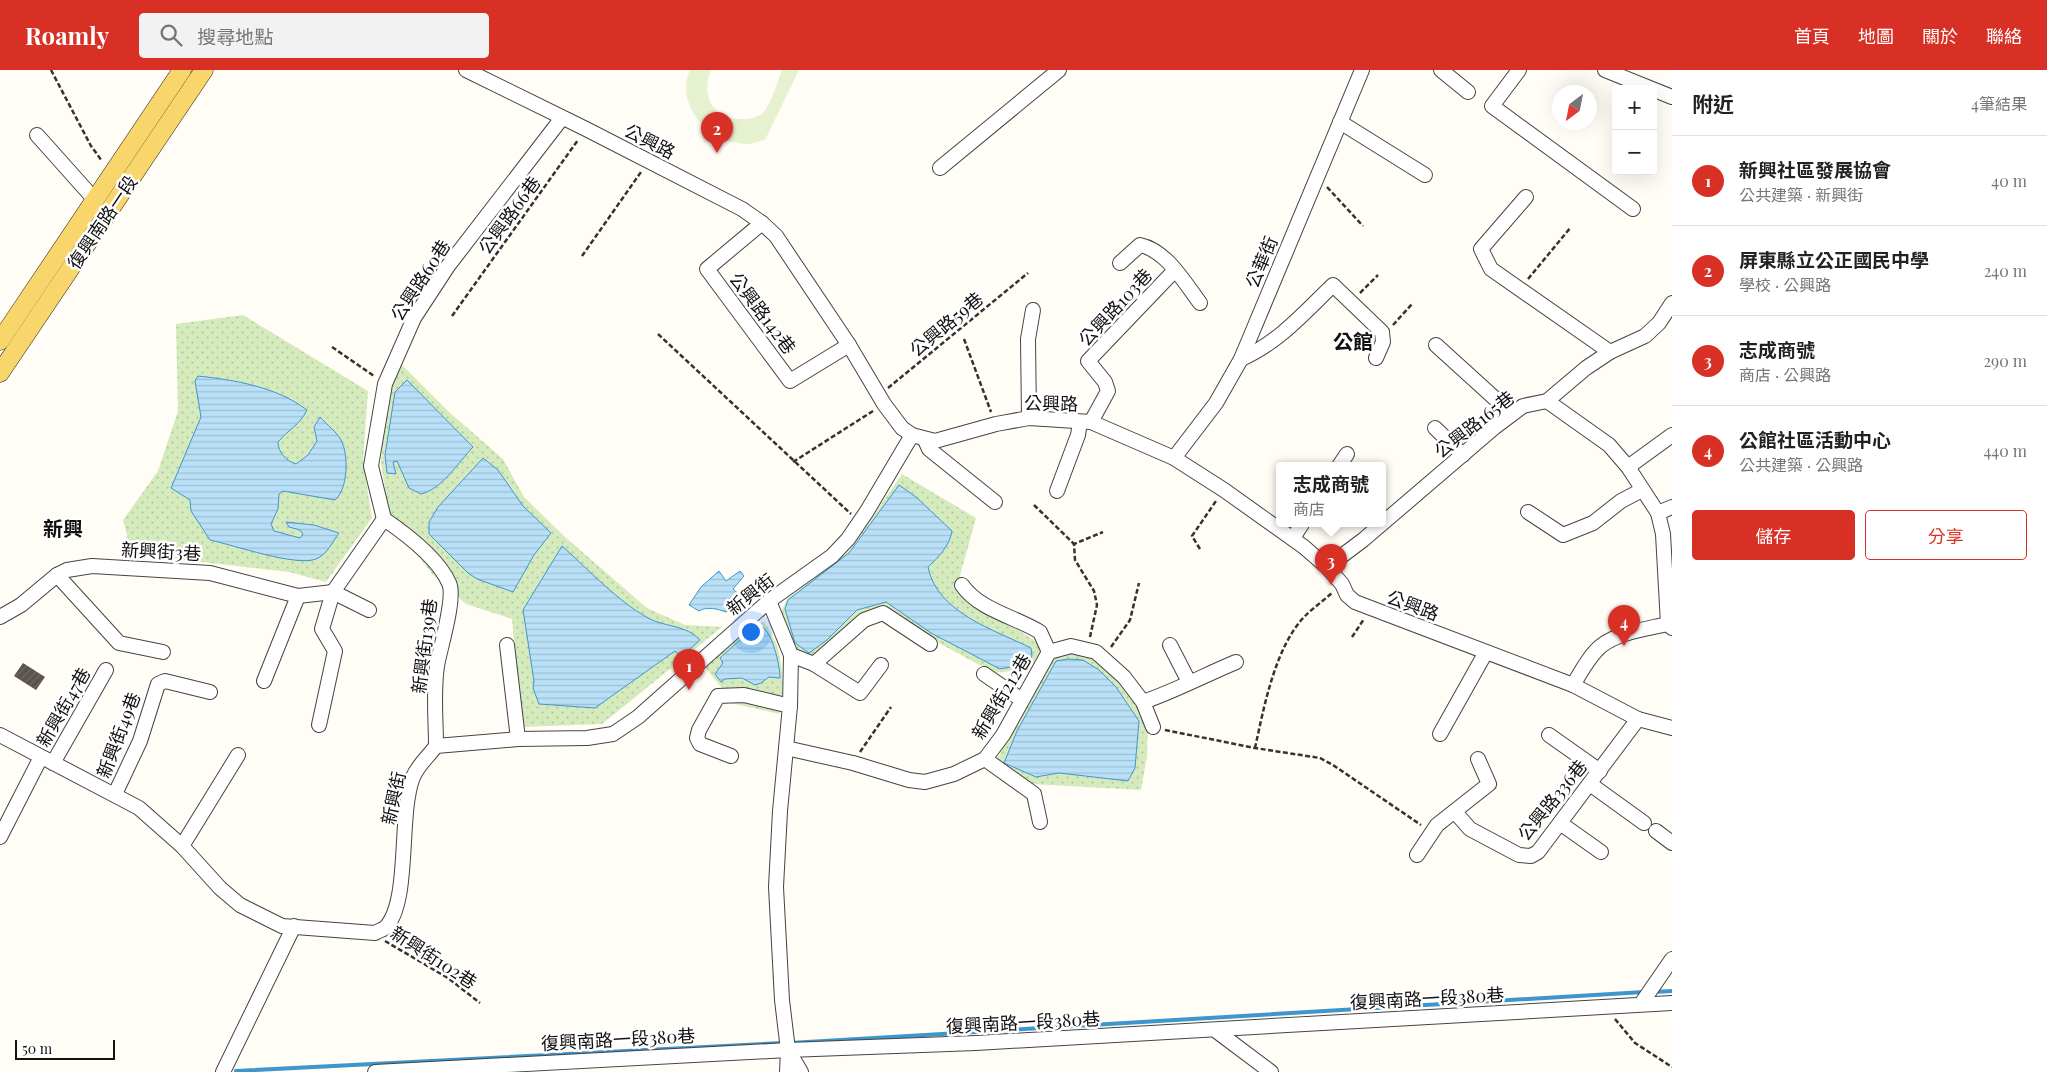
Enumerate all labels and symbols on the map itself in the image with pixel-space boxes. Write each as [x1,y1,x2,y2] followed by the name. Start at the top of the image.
[1552,85,1597,130] north arrow
[701,112,733,153] pin: 2
[620,118,680,164] street label: 公興路
[62,171,142,273] street label: 復興南路一段
[473,171,545,259] street label: 公興路66巷
[1239,232,1283,292] street label: 公華街
[385,235,455,325] street label: 公興路60巷
[1073,263,1157,351] street label: 公興路103巷
[724,267,802,359] street label: 公興路142巷
[904,286,988,362] street label: 公興路59巷
[1333,327,1373,354] district label: 公館
[1429,385,1519,463] street label: 公興路165巷
[1024,391,1078,415] street label: 公興路
[43,514,83,541] district label: 新興
[120,537,202,565] street label: 新興街3巷
[1315,544,1347,585] pin: 3
[721,568,779,620] street label: 新興街
[1384,584,1442,626] street label: 公興路
[406,597,442,695] street label: 新興街139巷
[1608,605,1640,646] pin: 4
[738,619,764,645] your location
[673,649,705,690] pin: 1
[966,649,1036,743] street label: 新興街212巷
[31,663,95,751] street label: 新興街47巷
[91,689,145,781] street label: 新興街49巷
[1512,755,1592,845] street label: 公興路336巷
[376,769,410,827] street label: 新興街
[386,920,482,994] street label: 新興街102巷
[1349,982,1505,1014] street label: 復興南路一段380巷
[945,1006,1101,1038] street label: 復興南路一段380巷
[540,1023,696,1055] street label: 復興南路一段380巷
[15,1037,115,1060] scale bar

